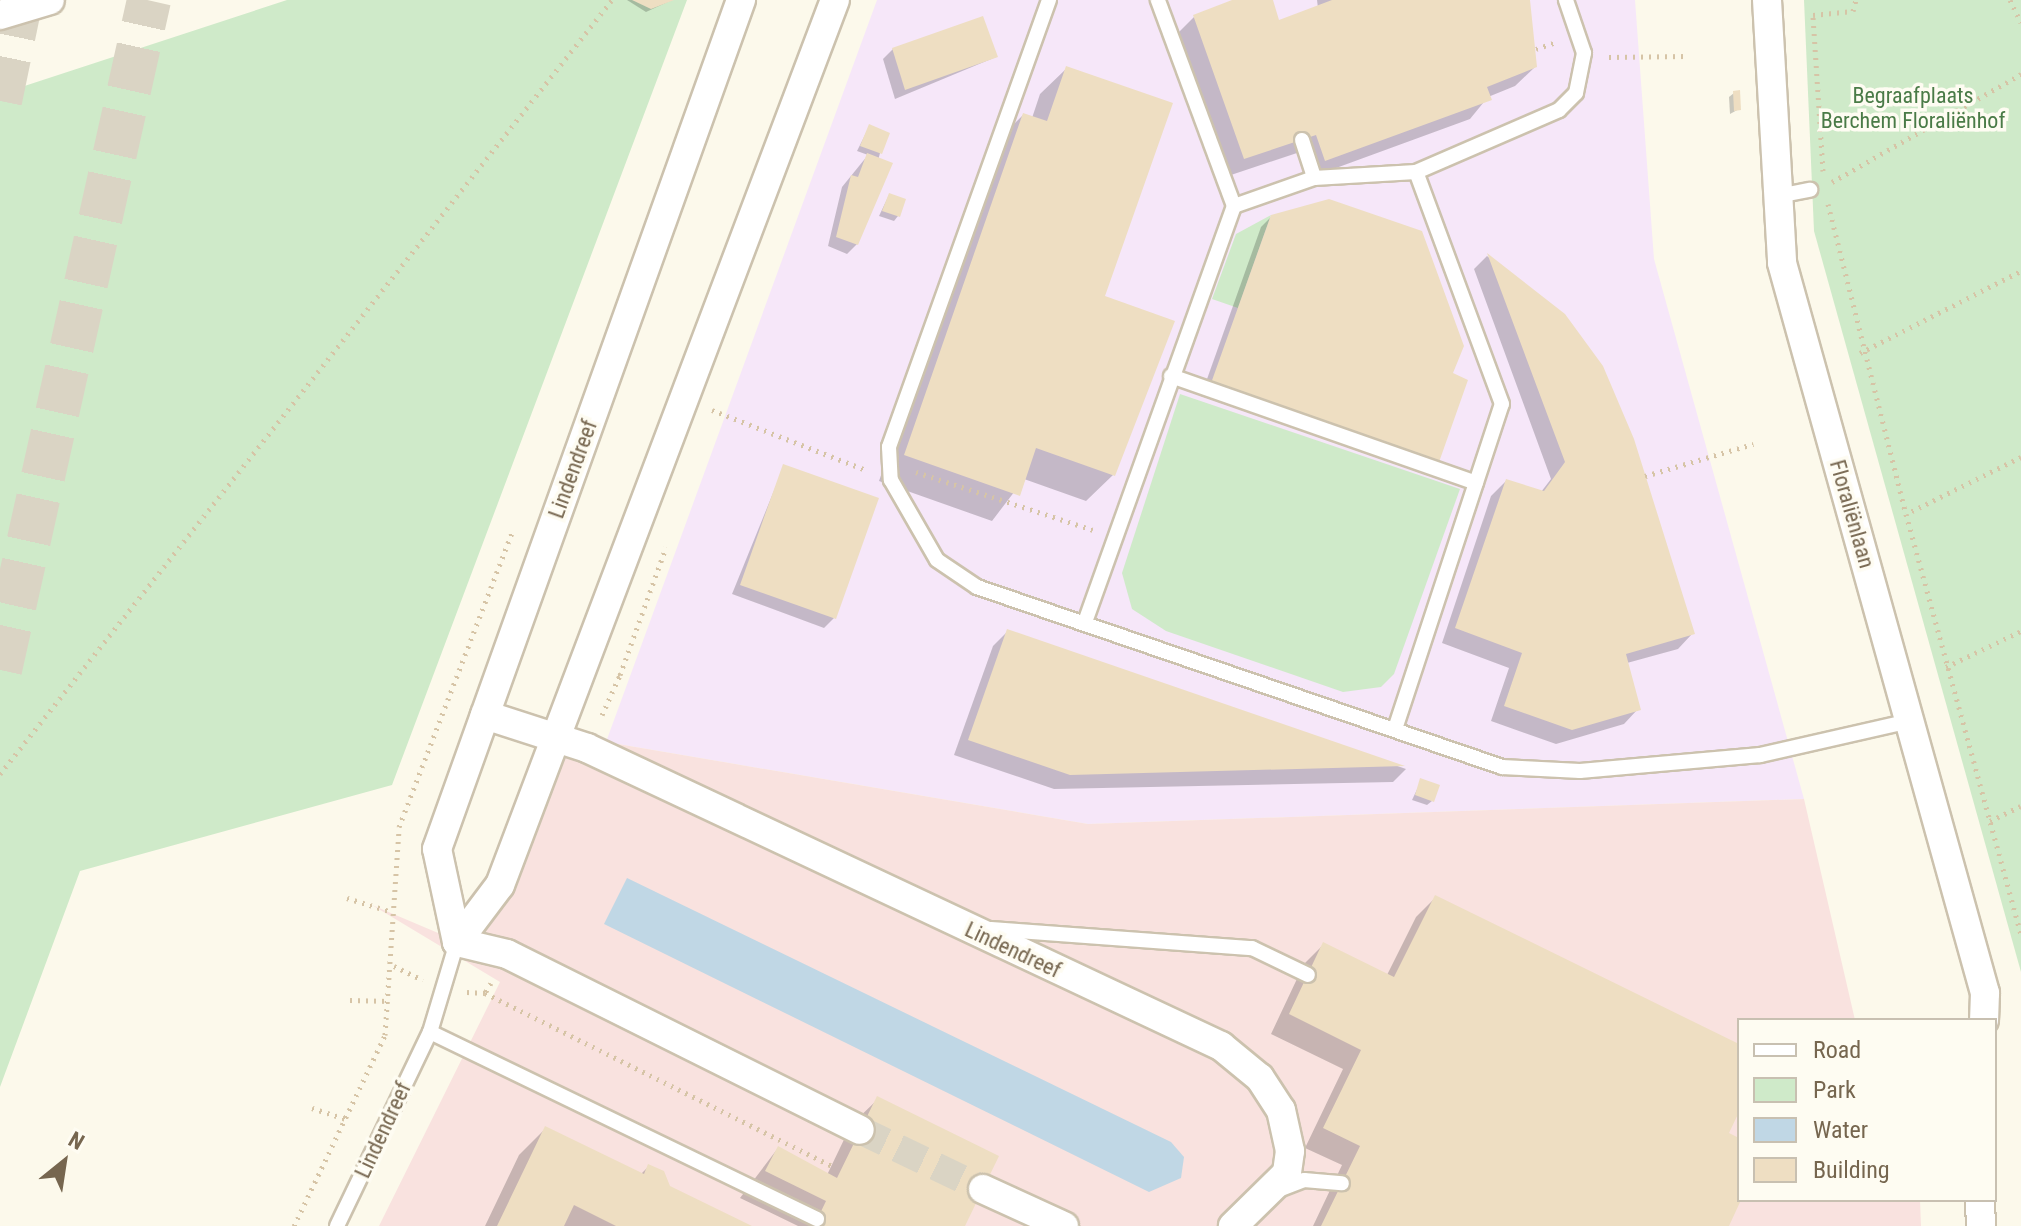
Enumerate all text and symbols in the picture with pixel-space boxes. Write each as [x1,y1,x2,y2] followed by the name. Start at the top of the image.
[1821,82,2005,134] park label: Begraafplaats Berchem Floraliënhof
[543,416,603,522] street label: Lindendreef
[1824,457,1880,571] street label: Floraliënlaan
[961,916,1065,984] street label: Lindendreef
[1737,1018,1997,1202] legend
[1813,1036,1861,1064] text: Road
[1813,1076,1856,1104] text: Park
[349,1078,417,1182] street label: Lindendreef
[1813,1116,1868,1144] text: Water
[24,1122,104,1202] north arrow
[64,1127,88,1155] text: N
[1813,1156,1890,1184] text: Building

